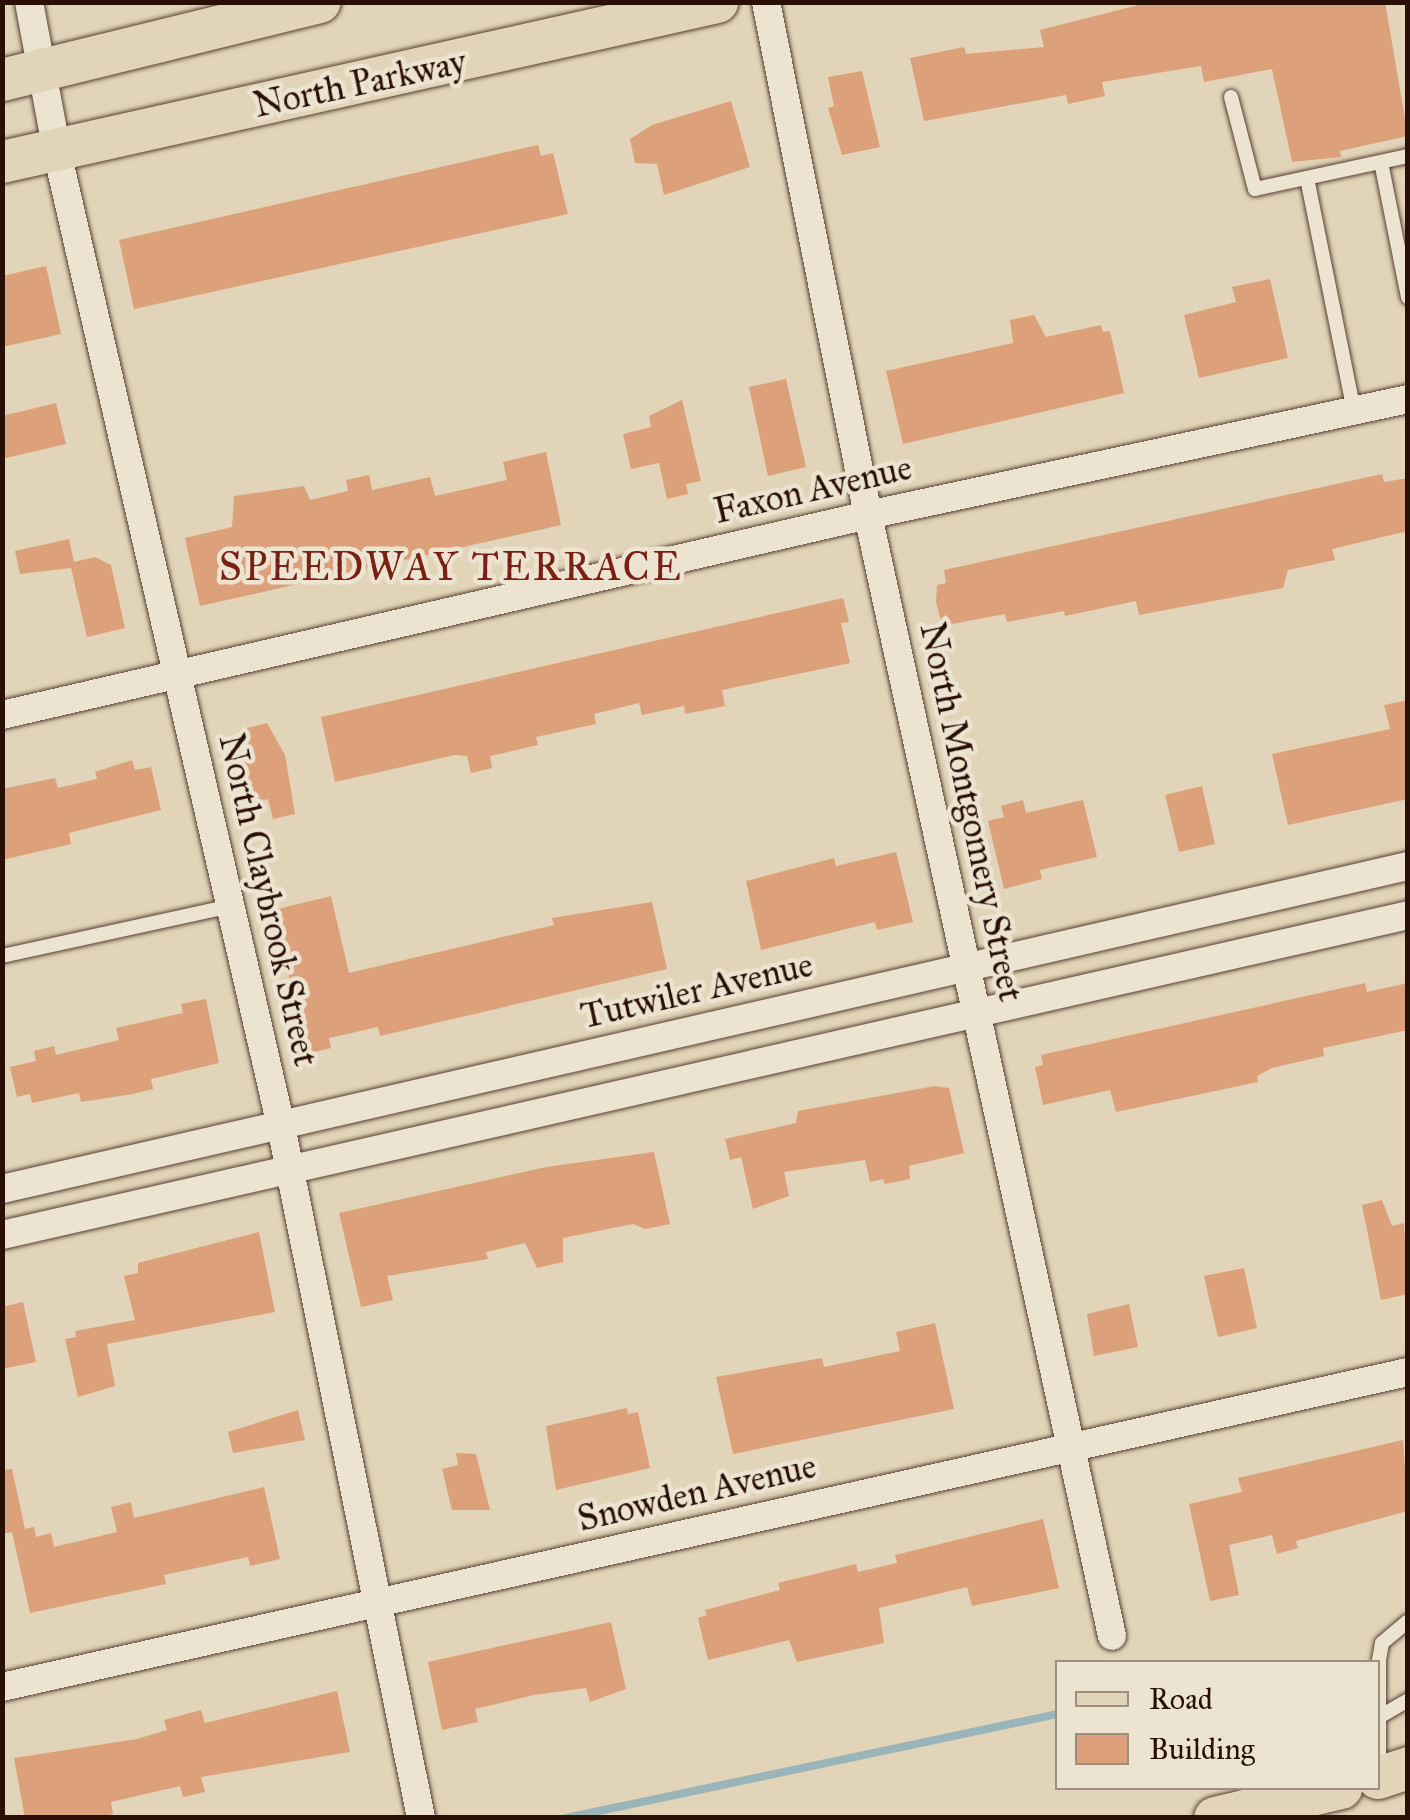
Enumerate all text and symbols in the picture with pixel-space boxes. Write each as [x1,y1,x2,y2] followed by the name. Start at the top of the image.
[250,41,470,127] street label: North Parkway
[710,447,916,533] street label: Faxon Avenue
[219,543,683,591] district label: SPEEDWAY TERRACE
[910,619,1032,1005] street label: North Montgomery Street
[209,730,327,1070] street label: North Claybrook Street
[577,944,817,1038] street label: Tutwiler Avenue
[574,1445,820,1541] street label: Snowden Avenue
[1055,1660,1380,1790] legend
[1149,1681,1213,1717] text: Road
[1149,1731,1255,1767] text: Building

